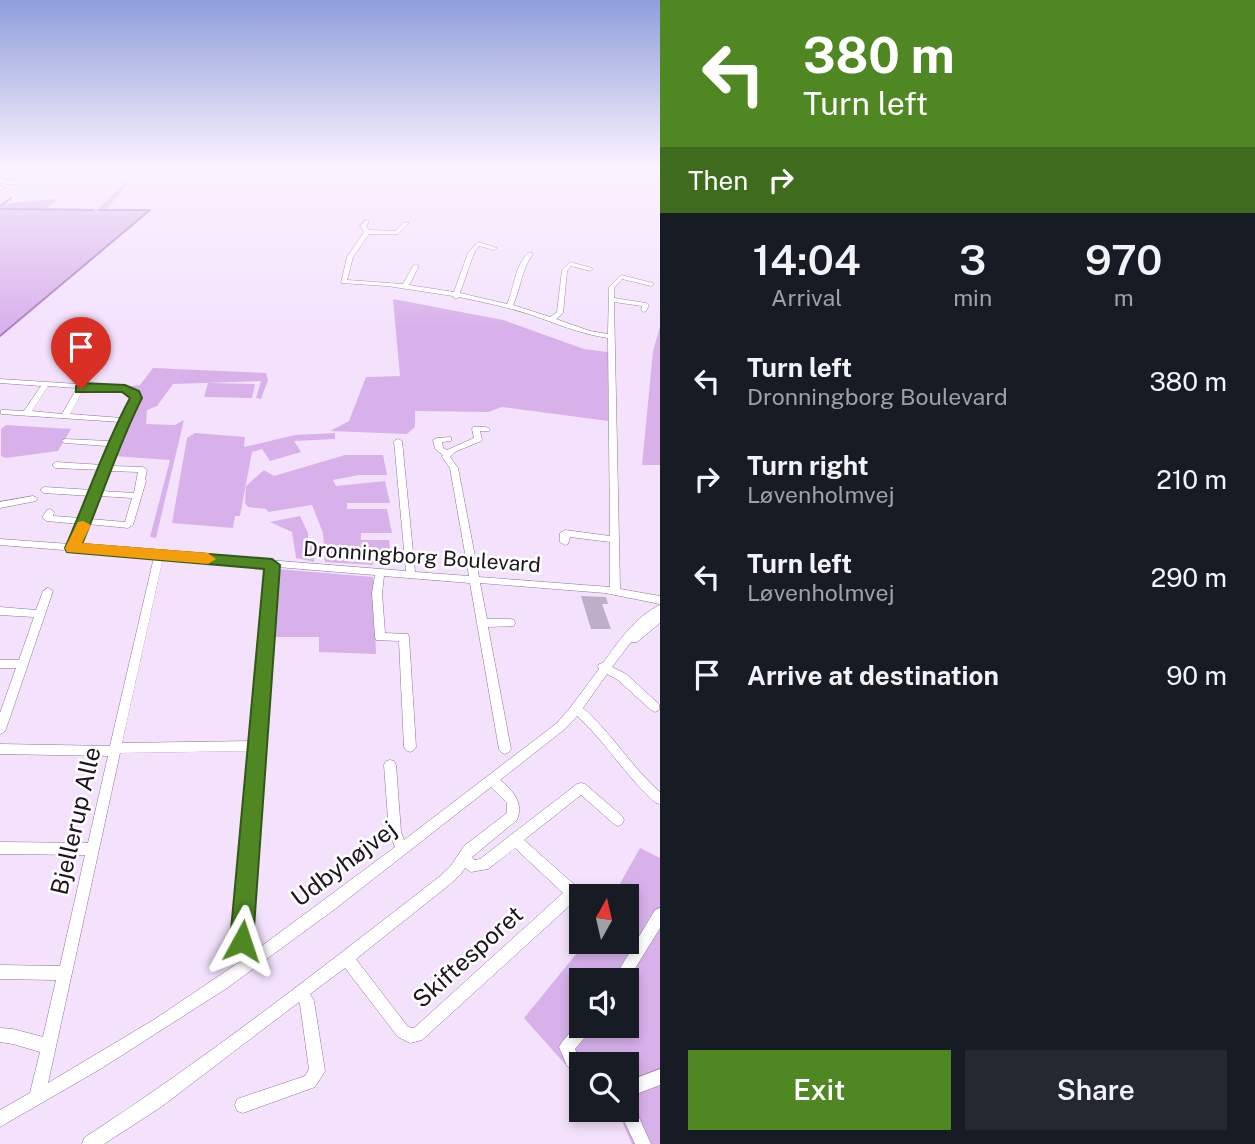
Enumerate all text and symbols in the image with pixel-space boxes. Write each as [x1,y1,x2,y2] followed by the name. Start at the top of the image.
[803,26,955,84] text: 380 m
[688,28,779,119] icon: left
[803,85,928,122] text: Turn left
[762,161,800,199] icon: right
[688,165,748,196] text: Then
[752,235,861,284] text: 14:04
[959,235,986,284] text: 3
[1085,235,1163,284] text: 970
[771,284,842,311] text: Arrival
[953,284,992,311] text: min
[1114,284,1134,311] text: m
[51,317,111,389] pin
[62,328,100,366] icon: arrive
[747,352,852,383] text: Turn left
[688,362,726,400] icon: left
[1149,366,1227,397] text: 380 m
[747,383,1008,410] text: Dronningborg Boulevard
[747,450,869,481] text: Turn right
[688,460,726,498] icon: right
[1156,464,1227,495] text: 210 m
[747,481,894,508] text: Løvenholmvej
[302,536,542,577] street label: Dronningborg Boulevard
[747,548,852,579] text: Turn left
[688,558,726,596] icon: left
[1151,562,1227,593] text: 290 m
[747,579,894,606] text: Løvenholmvej
[688,656,726,694] icon: arrive
[747,660,999,691] text: Arrive at destination
[1166,660,1227,691] text: 90 m
[44,744,106,897] street label: Bjellerup Alle
[285,815,401,912] street label: Udbyhøjvej
[569,884,639,954] north arrow
[569,884,639,1122] map controls
[407,900,528,1013] street label: Skiftesporet
[205,904,279,978] position arrow
[569,968,639,1038] button: sound
[688,1050,951,1130] button: Exit
[965,1050,1227,1130] button: Share
[569,1052,639,1122] button: search

